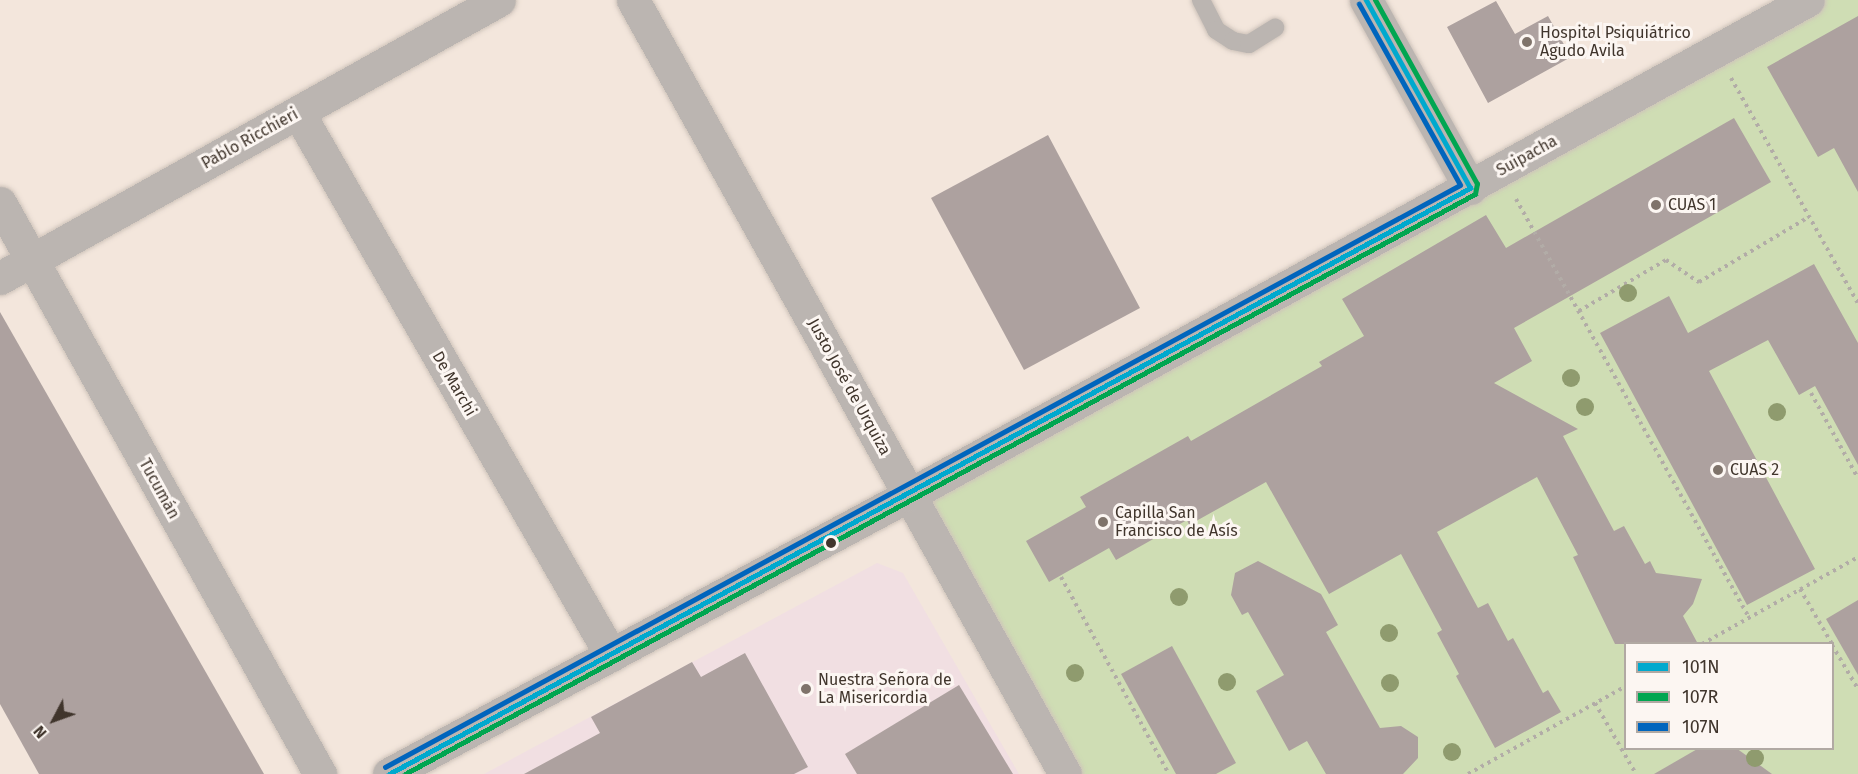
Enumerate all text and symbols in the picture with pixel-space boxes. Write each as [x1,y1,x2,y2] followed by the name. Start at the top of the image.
[1540,23,1691,61] place label: Hospital Psiquiátrico Agudo Avila
[1518,33,1536,51] marker: Hospital Psiquiátrico Agudo Avila
[198,105,302,173] street label: Pablo Ricchieri
[1493,132,1561,180] street label: Suipacha
[1668,195,1716,215] place label: CUAS 1
[1649,198,1663,212] marker: CUAS 1
[803,315,895,459] street label: Justo José de Urquiza
[428,348,480,420] street label: De Marchi
[135,456,183,522] street label: Tucumán
[1730,460,1779,480] place label: CUAS 2
[1711,463,1725,477] marker: CUAS 2
[1115,503,1238,541] place label: Capilla San Francisco de Asís
[1096,515,1110,529] marker: Capilla San Francisco de Asís
[825,537,837,549] unlabelled marker
[1624,642,1834,750] legend
[1682,656,1719,678] text: 101N
[818,670,952,708] place label: Nuestra Señora de La Misericordia
[799,682,813,696] marker: Nuestra Señora de La Misericordia
[1682,686,1718,708] text: 107R
[24,690,84,750] north arrow
[1682,716,1720,738] text: 107N
[29,722,51,742] text: N

